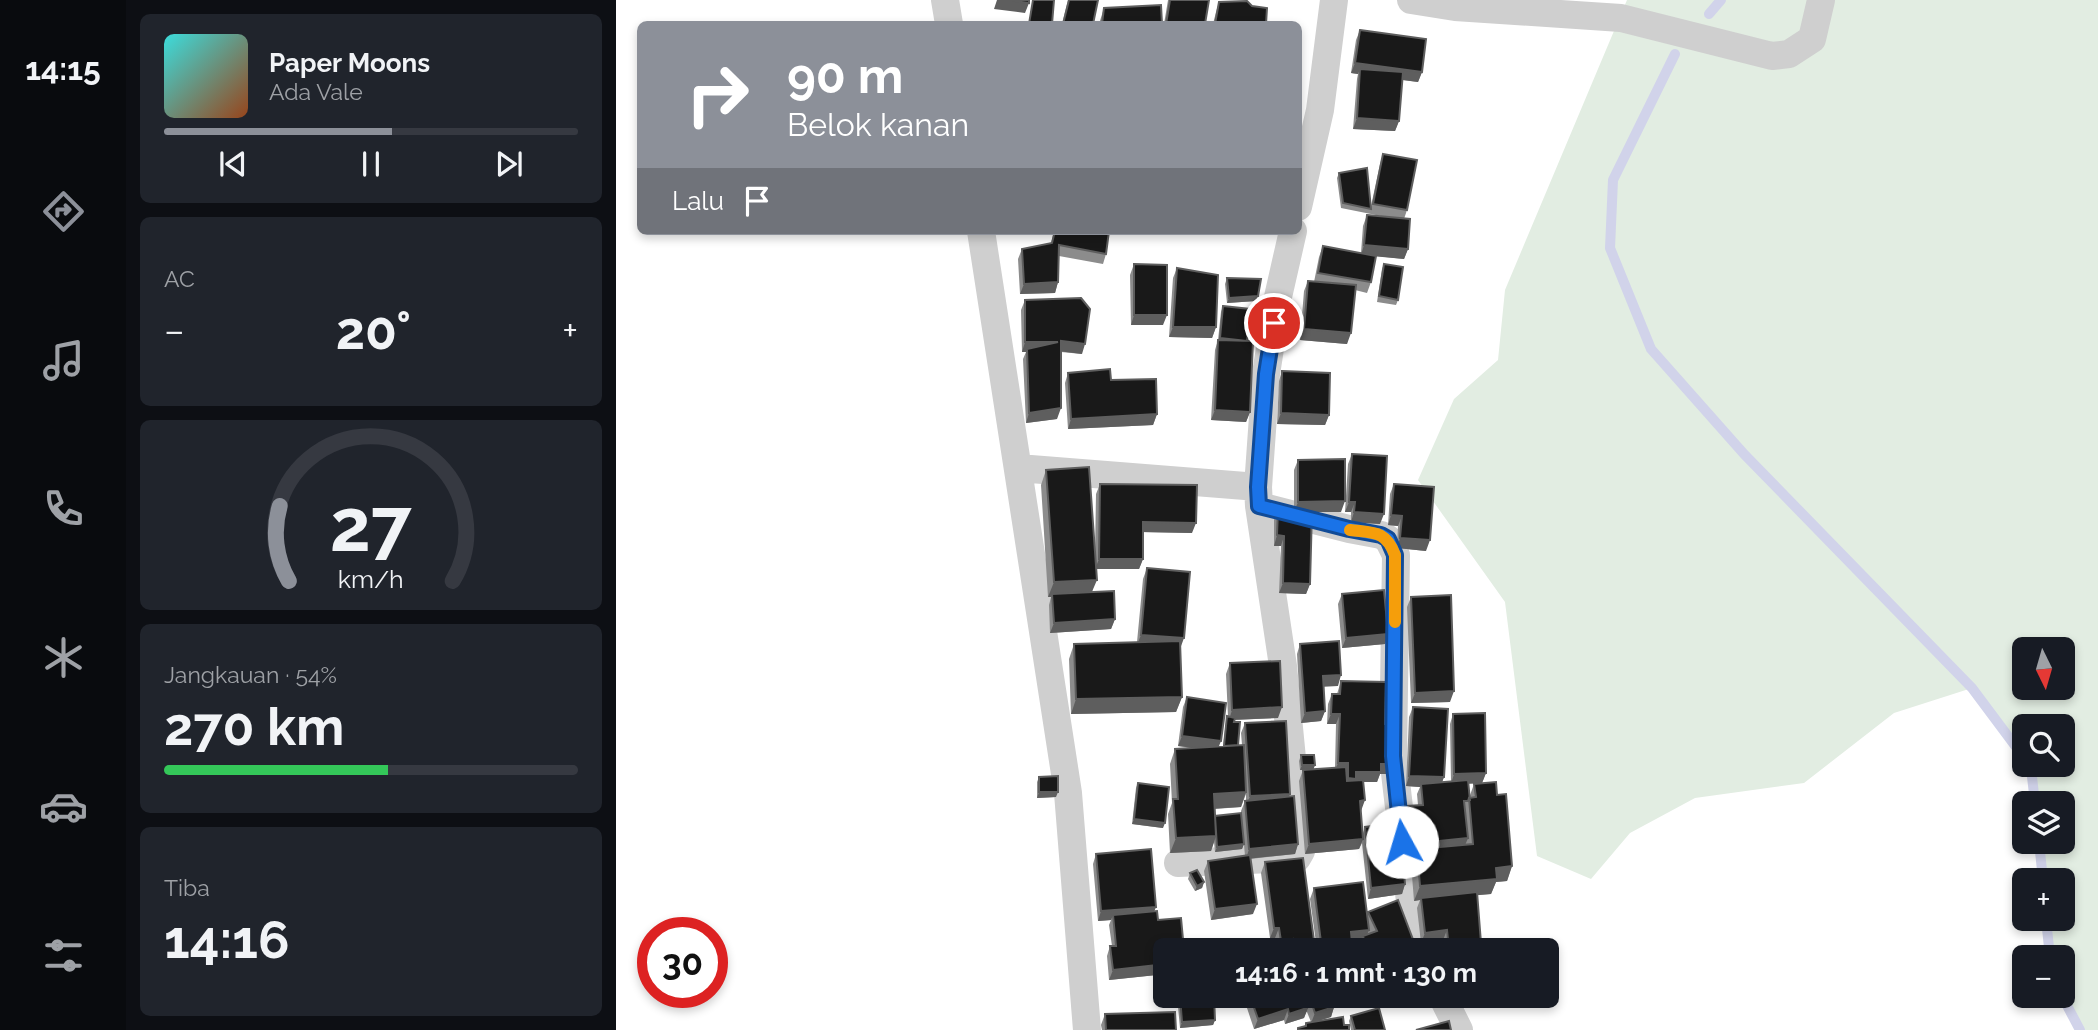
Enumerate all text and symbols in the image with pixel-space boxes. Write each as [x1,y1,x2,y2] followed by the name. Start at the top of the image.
[787,47,903,104] text: 90 m
[269,48,430,78] text: Paper Moons
[672,49,763,140] icon: right
[25,50,101,87] text: 14:15
[269,78,363,105] text: Ada Vale
[787,106,969,143] text: Belok kanan
[214,145,252,183] icon: previous
[352,145,390,183] icon: pause
[490,145,528,183] icon: next
[738,182,776,220] icon: arrive
[672,186,724,216] text: Lalu
[39,187,88,236] icon: directions
[164,265,195,292] text: AC
[1244,293,1304,353] pin
[336,300,411,361] text: 20°
[1255,304,1293,342] icon: arrive
[164,308,184,353] text: −
[562,308,578,353] text: +
[39,336,88,385] icon: music
[330,483,412,568] text: 27
[39,484,88,533] icon: phone
[338,564,404,594] text: km/h
[39,633,88,682] icon: climate
[2012,637,2076,700] north arrow
[2012,637,2075,1008] map controls
[164,661,337,688] text: Jangkauan · 54%
[164,696,344,757] text: 270 km
[2012,714,2075,777] button: search
[39,782,88,831] icon: car
[2012,791,2075,854] button: layers
[1365,805,1439,879] position arrow
[2012,868,2075,931] button: +
[164,874,210,901] text: Tiba
[164,909,289,970] text: 14:16
[637,917,728,1008] speed limit sign: 30
[39,931,88,980] icon: filters
[2012,945,2075,1008] button: −
[1235,958,1477,988] text: 14:16 · 1 mnt · 130 m

